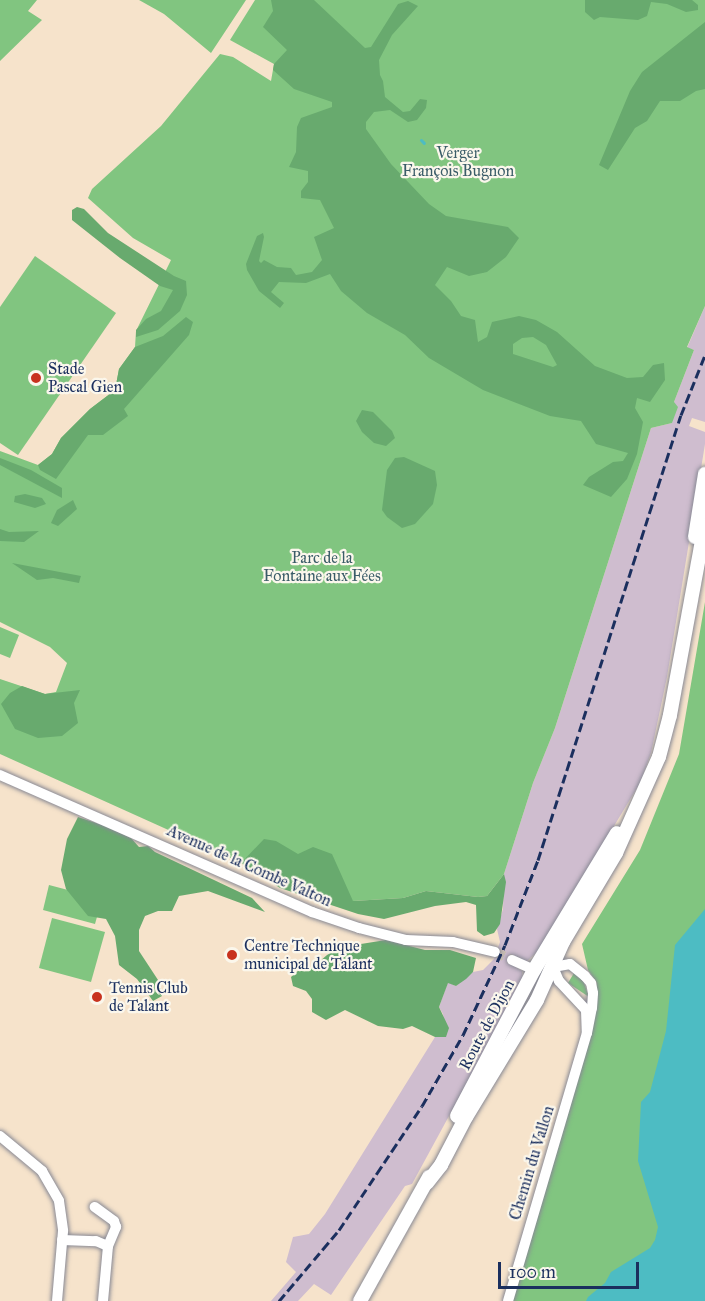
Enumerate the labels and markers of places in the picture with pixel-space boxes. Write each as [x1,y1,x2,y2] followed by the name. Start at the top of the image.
[48,359,122,397] place label: Stade Pascal Gien
[29,371,43,385] marker: Stade Pascal Gien
[244,936,373,974] place label: Centre Technique municipal de Talant
[225,948,239,962] marker: Centre Technique municipal de Talant
[109,978,188,1016] place label: Tennis Club de Talant
[90,990,104,1004] marker: Tennis Club de Talant

